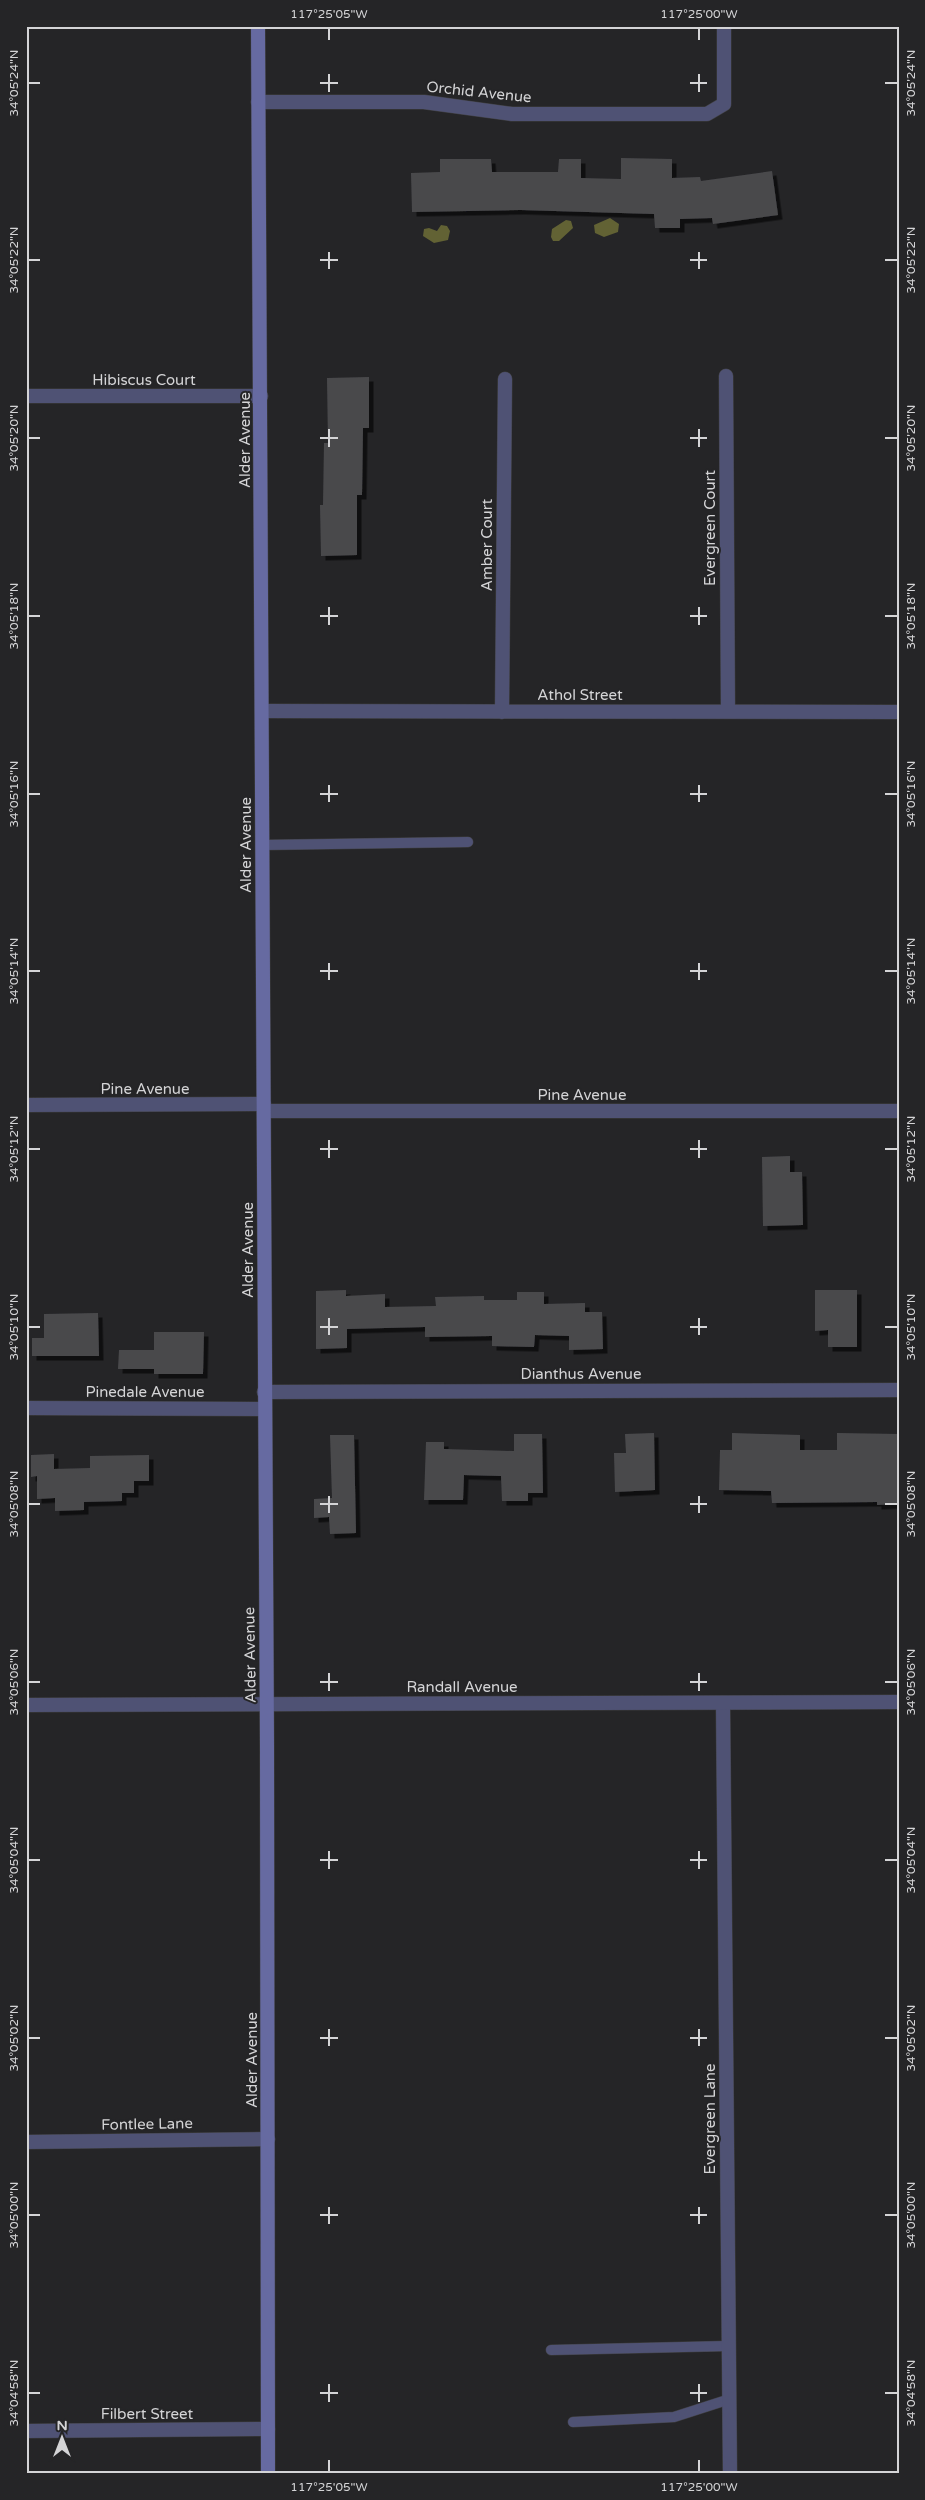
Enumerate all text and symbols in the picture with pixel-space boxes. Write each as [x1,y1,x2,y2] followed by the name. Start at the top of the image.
[290,7,368,21] text: 117°25'05"W
[660,7,738,21] text: 117°25'00"W
[7,50,21,117] text: 34°05'24"N
[904,50,918,117] text: 34°05'24"N
[426,78,532,106] street label: Orchid Avenue
[7,227,21,294] text: 34°05'22"N
[904,227,918,294] text: 34°05'22"N
[92,371,196,389] street label: Hibiscus Court
[236,392,254,488] street label: Alder Avenue
[7,405,21,472] text: 34°05'20"N
[904,405,918,472] text: 34°05'20"N
[701,470,719,586] street label: Evergreen Court
[478,499,496,591] street label: Amber Court
[7,583,21,650] text: 34°05'18"N
[904,583,918,650] text: 34°05'18"N
[537,686,623,704] street label: Athol Street
[7,761,21,828] text: 34°05'16"N
[904,761,918,828] text: 34°05'16"N
[237,797,255,893] street label: Alder Avenue
[7,938,21,1005] text: 34°05'14"N
[904,938,918,1005] text: 34°05'14"N
[101,1080,189,1098] street label: Pine Avenue
[538,1086,626,1104] street label: Pine Avenue
[7,1116,21,1183] text: 34°05'12"N
[904,1116,918,1183] text: 34°05'12"N
[239,1202,257,1298] street label: Alder Avenue
[7,1294,21,1361] text: 34°05'10"N
[904,1294,918,1361] text: 34°05'10"N
[521,1365,641,1383] street label: Dianthus Avenue
[85,1383,205,1401] street label: Pinedale Avenue
[7,1471,21,1538] text: 34°05'08"N
[904,1471,918,1538] text: 34°05'08"N
[240,1607,260,1703] street label: Alder Avenue
[7,1649,21,1716] text: 34°05'06"N
[904,1649,918,1716] text: 34°05'06"N
[406,1678,518,1696] street label: Randall Avenue
[7,1827,21,1894] text: 34°05'04"N
[904,1827,918,1894] text: 34°05'04"N
[7,2005,21,2072] text: 34°05'02"N
[904,2005,918,2072] text: 34°05'02"N
[243,2012,261,2108] street label: Alder Avenue
[701,2064,719,2174] street label: Evergreen Lane
[101,2114,193,2134] street label: Fontlee Lane
[7,2182,21,2249] text: 34°05'00"N
[904,2182,918,2249] text: 34°05'00"N
[7,2360,21,2427] text: 34°04'58"N
[904,2360,918,2427] text: 34°04'58"N
[101,2405,194,2423] street label: Filbert Street
[38,2412,88,2462] north arrow
[56,2417,68,2434] text: N
[290,2480,368,2494] text: 117°25'05"W
[660,2480,738,2494] text: 117°25'00"W

